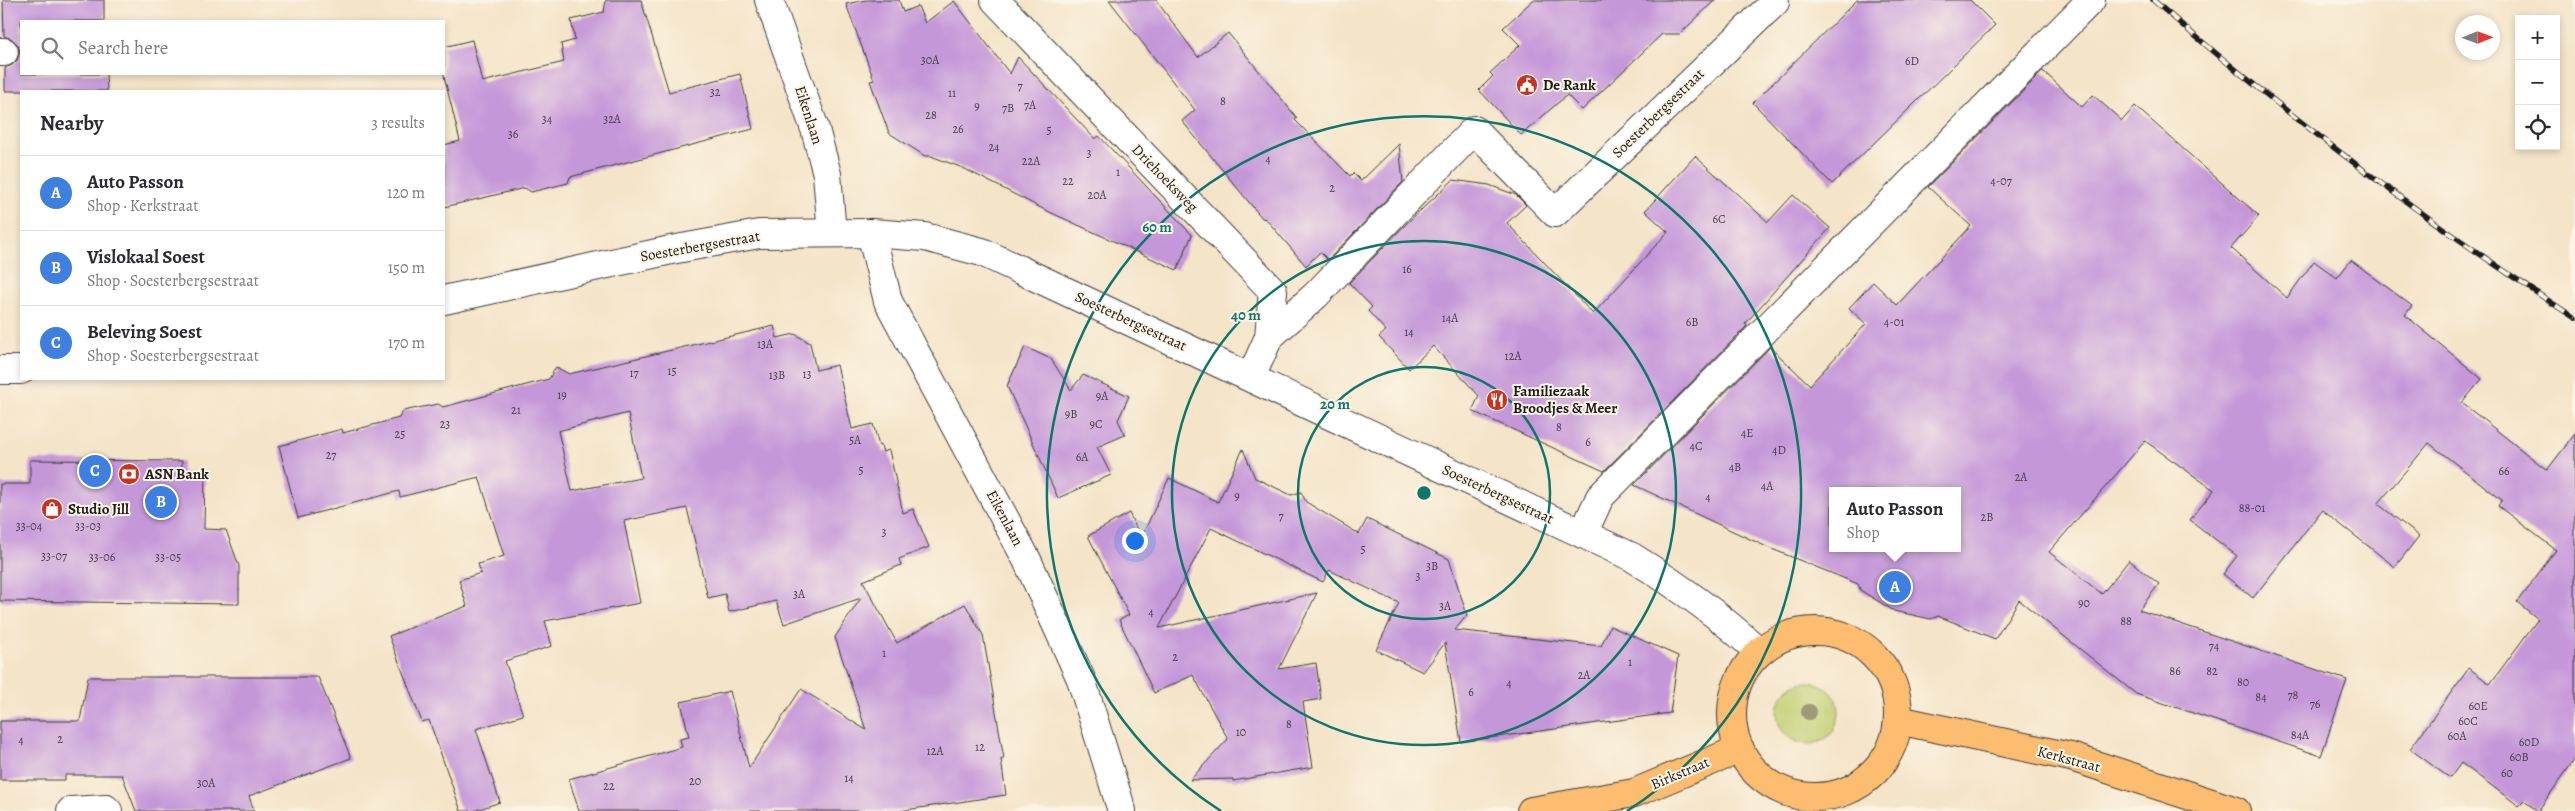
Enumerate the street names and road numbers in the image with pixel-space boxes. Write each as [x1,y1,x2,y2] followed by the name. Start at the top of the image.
[1607,64,1709,162] street label: Soesterbergsestraat
[790,83,828,147] street label: Eikenlaan
[1127,140,1203,217] street label: Driehoeksweg
[639,226,761,266] street label: Soesterbergsestraat
[1072,286,1190,356] street label: Soesterbergsestraat
[1439,459,1557,529] street label: Soesterbergsestraat
[982,487,1028,549] street label: Eikenlaan
[2035,741,2103,777] street label: Kerkstraat
[1648,752,1712,794] street label: Birkstraat

